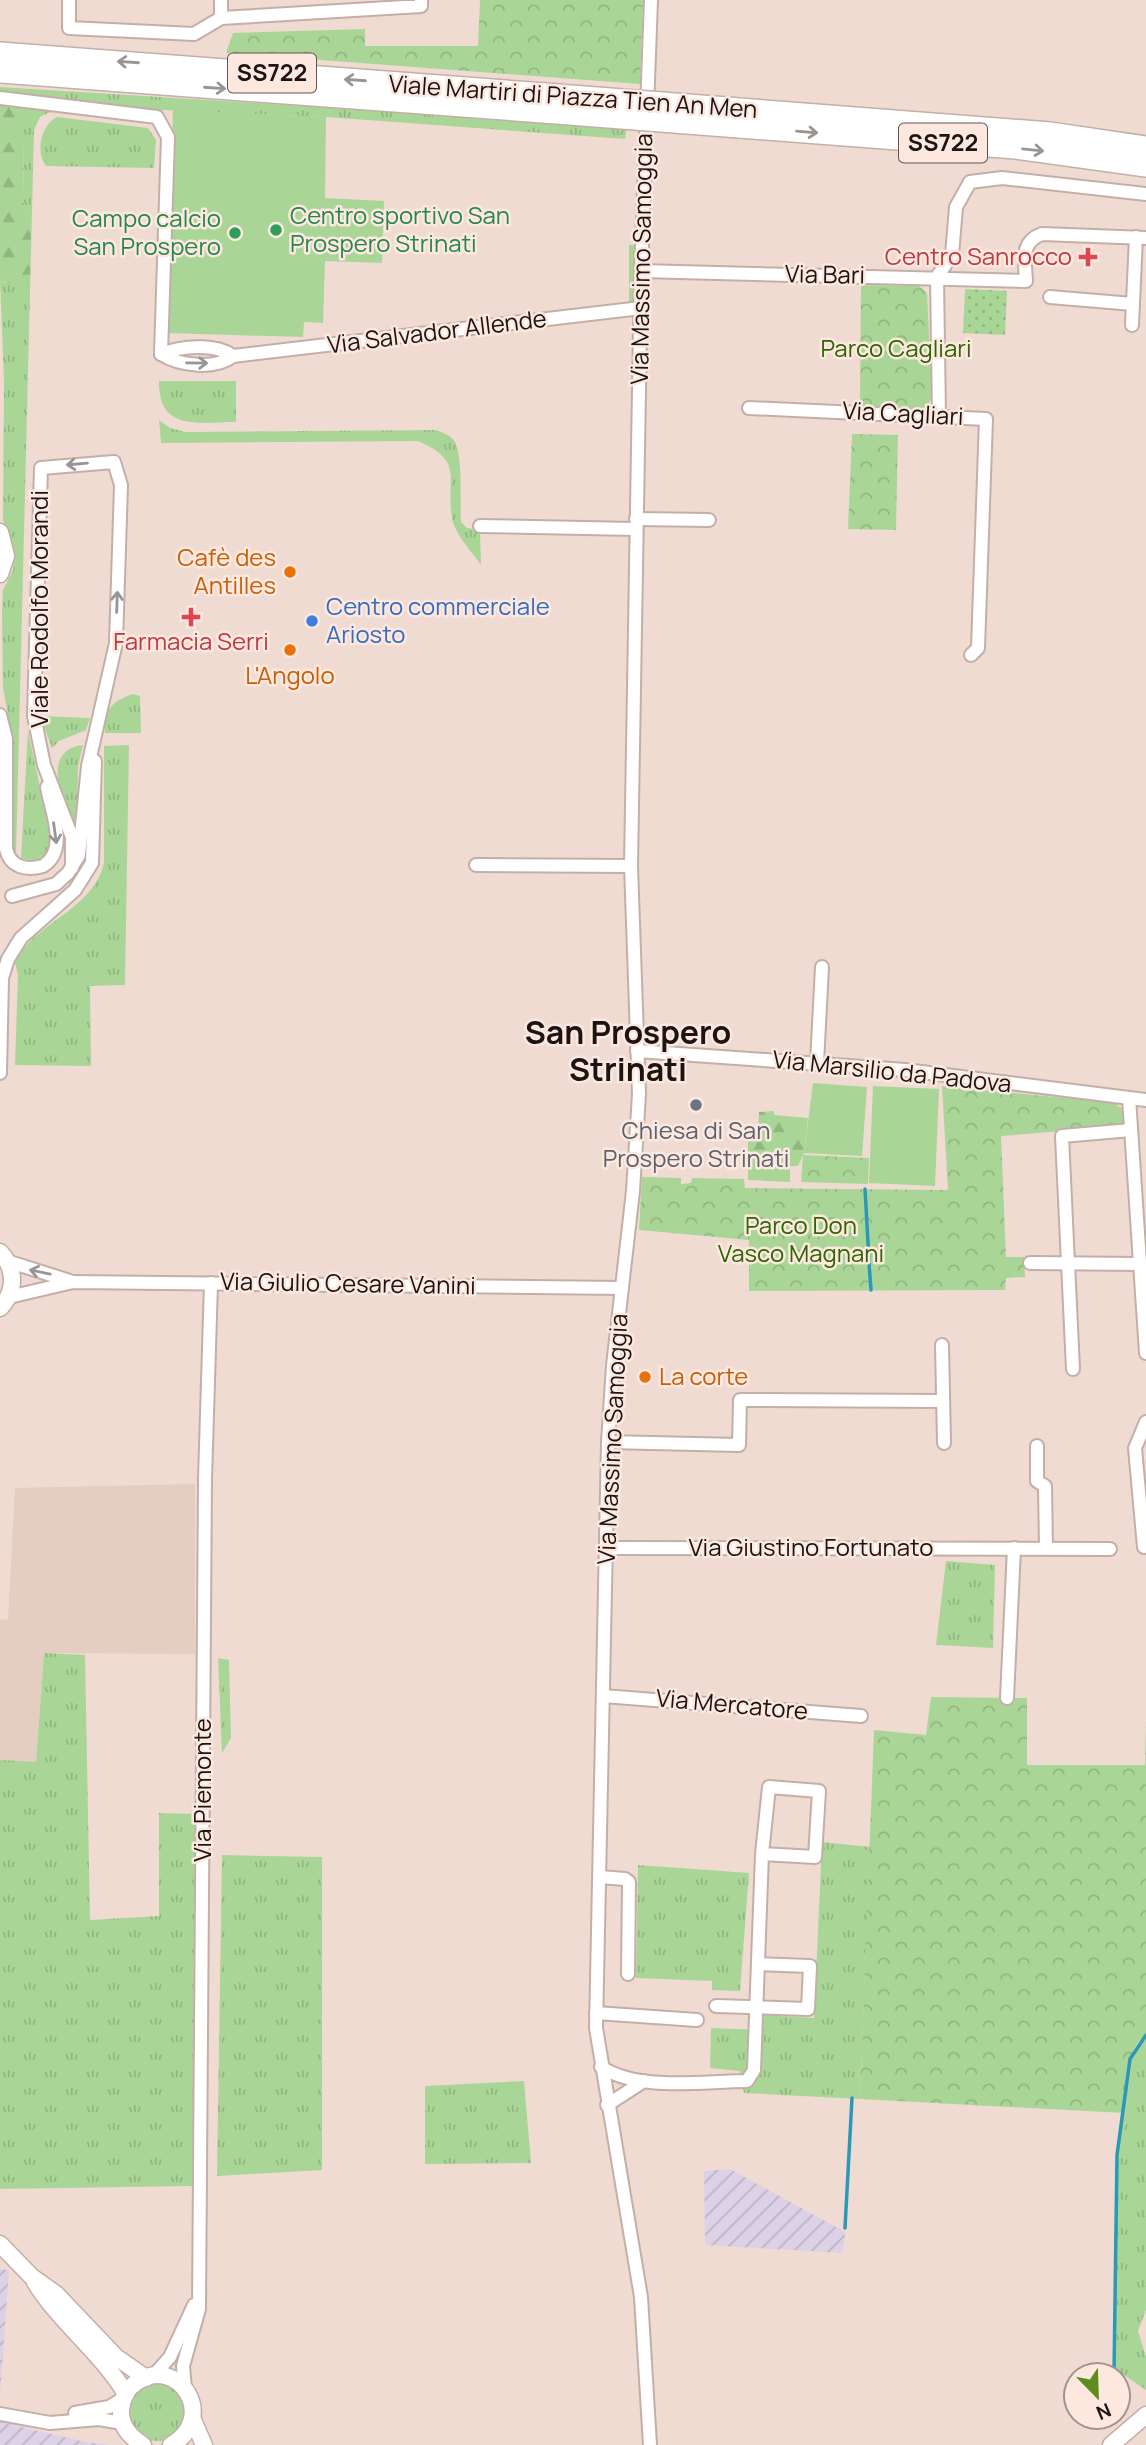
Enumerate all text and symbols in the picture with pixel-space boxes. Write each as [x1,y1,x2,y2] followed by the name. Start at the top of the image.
[228,54,316,92] road number: SS722
[117,55,140,68] one-way arrow
[388,66,759,125] street label: Viale Martiri di Piazza Tien An Men
[344,73,366,86] one-way arrow
[203,82,225,95] one-way arrow
[899,124,987,162] road number: SS722
[795,126,817,139] one-way arrow
[622,133,659,385] street label: Via Massimo Samoggia
[1022,144,1044,157] one-way arrow
[290,198,510,259] place label: Centro sportivo San Prospero Strinati
[72,201,221,262] place label: Campo calcio San Prospero
[268,222,284,238] marker: Centro sportivo San Prospero Strinati
[227,225,243,241] marker: Campo calcio San Prospero
[885,239,1072,272] place label: Centro Sanrocco
[1078,247,1098,267] marker: Centro Sanrocco
[785,256,865,291] street label: Via Bari
[325,301,548,360] street label: Via Salvador Allende
[820,331,972,364] park label: Parco Cagliari
[185,356,208,370] one-way arrow
[842,393,964,432] street label: Via Cagliari
[67,458,89,471] one-way arrow
[22,490,55,728] street label: Viale Rodolfo Morandi
[177,540,276,601] place label: Cafè des Antilles
[282,564,298,580] marker: Cafè des Antilles
[326,589,550,650] place label: Centro commerciale Ariosto
[111,591,124,614] one-way arrow
[183,609,199,625] marker: Farmacia Serri
[304,613,320,629] marker: Centro commerciale Ariosto
[113,624,269,657] place label: Farmacia Serri
[282,642,298,658] marker: L'Angolo
[245,658,335,691] place label: L'Angolo
[49,821,62,844] one-way arrow
[525,1010,731,1091] district label: San Prospero Strinati
[771,1042,1013,1099] street label: Via Marsilio da Padova
[688,1097,704,1113] marker: Chiesa di San Prospero Strinati
[603,1113,789,1174] place label: Chiesa di San Prospero Strinati
[718,1208,884,1269] park label: Parco Don Vasco Magnani
[29,1264,52,1278] one-way arrow
[220,1264,476,1301] street label: Via Giulio Cesare Vanini
[588,1313,635,1565] street label: Via Massimo Samoggia
[659,1359,748,1392] place label: La corte
[637,1369,653,1385] marker: La corte
[689,1530,933,1563] street label: Via Giustino Fortunato
[655,1680,810,1727] street label: Via Mercatore
[185,1718,218,1862] street label: Via Piemonte
[1062,2361,1132,2431] north arrow
[1092,2397,1115,2426] text: N

